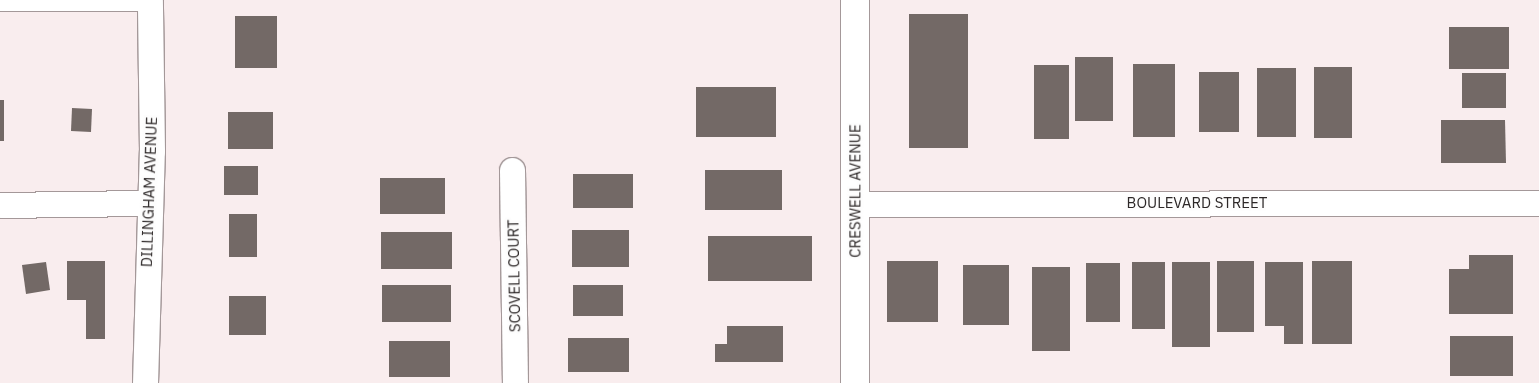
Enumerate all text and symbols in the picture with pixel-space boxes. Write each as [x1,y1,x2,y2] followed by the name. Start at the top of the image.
[137,116,161,268] street label: DILLINGHAM AVENUE
[846,124,864,258] street label: CRESWELL AVENUE
[1127,194,1267,212] street label: BOULEVARD STREET
[504,220,524,332] street label: SCOVELL COURT

